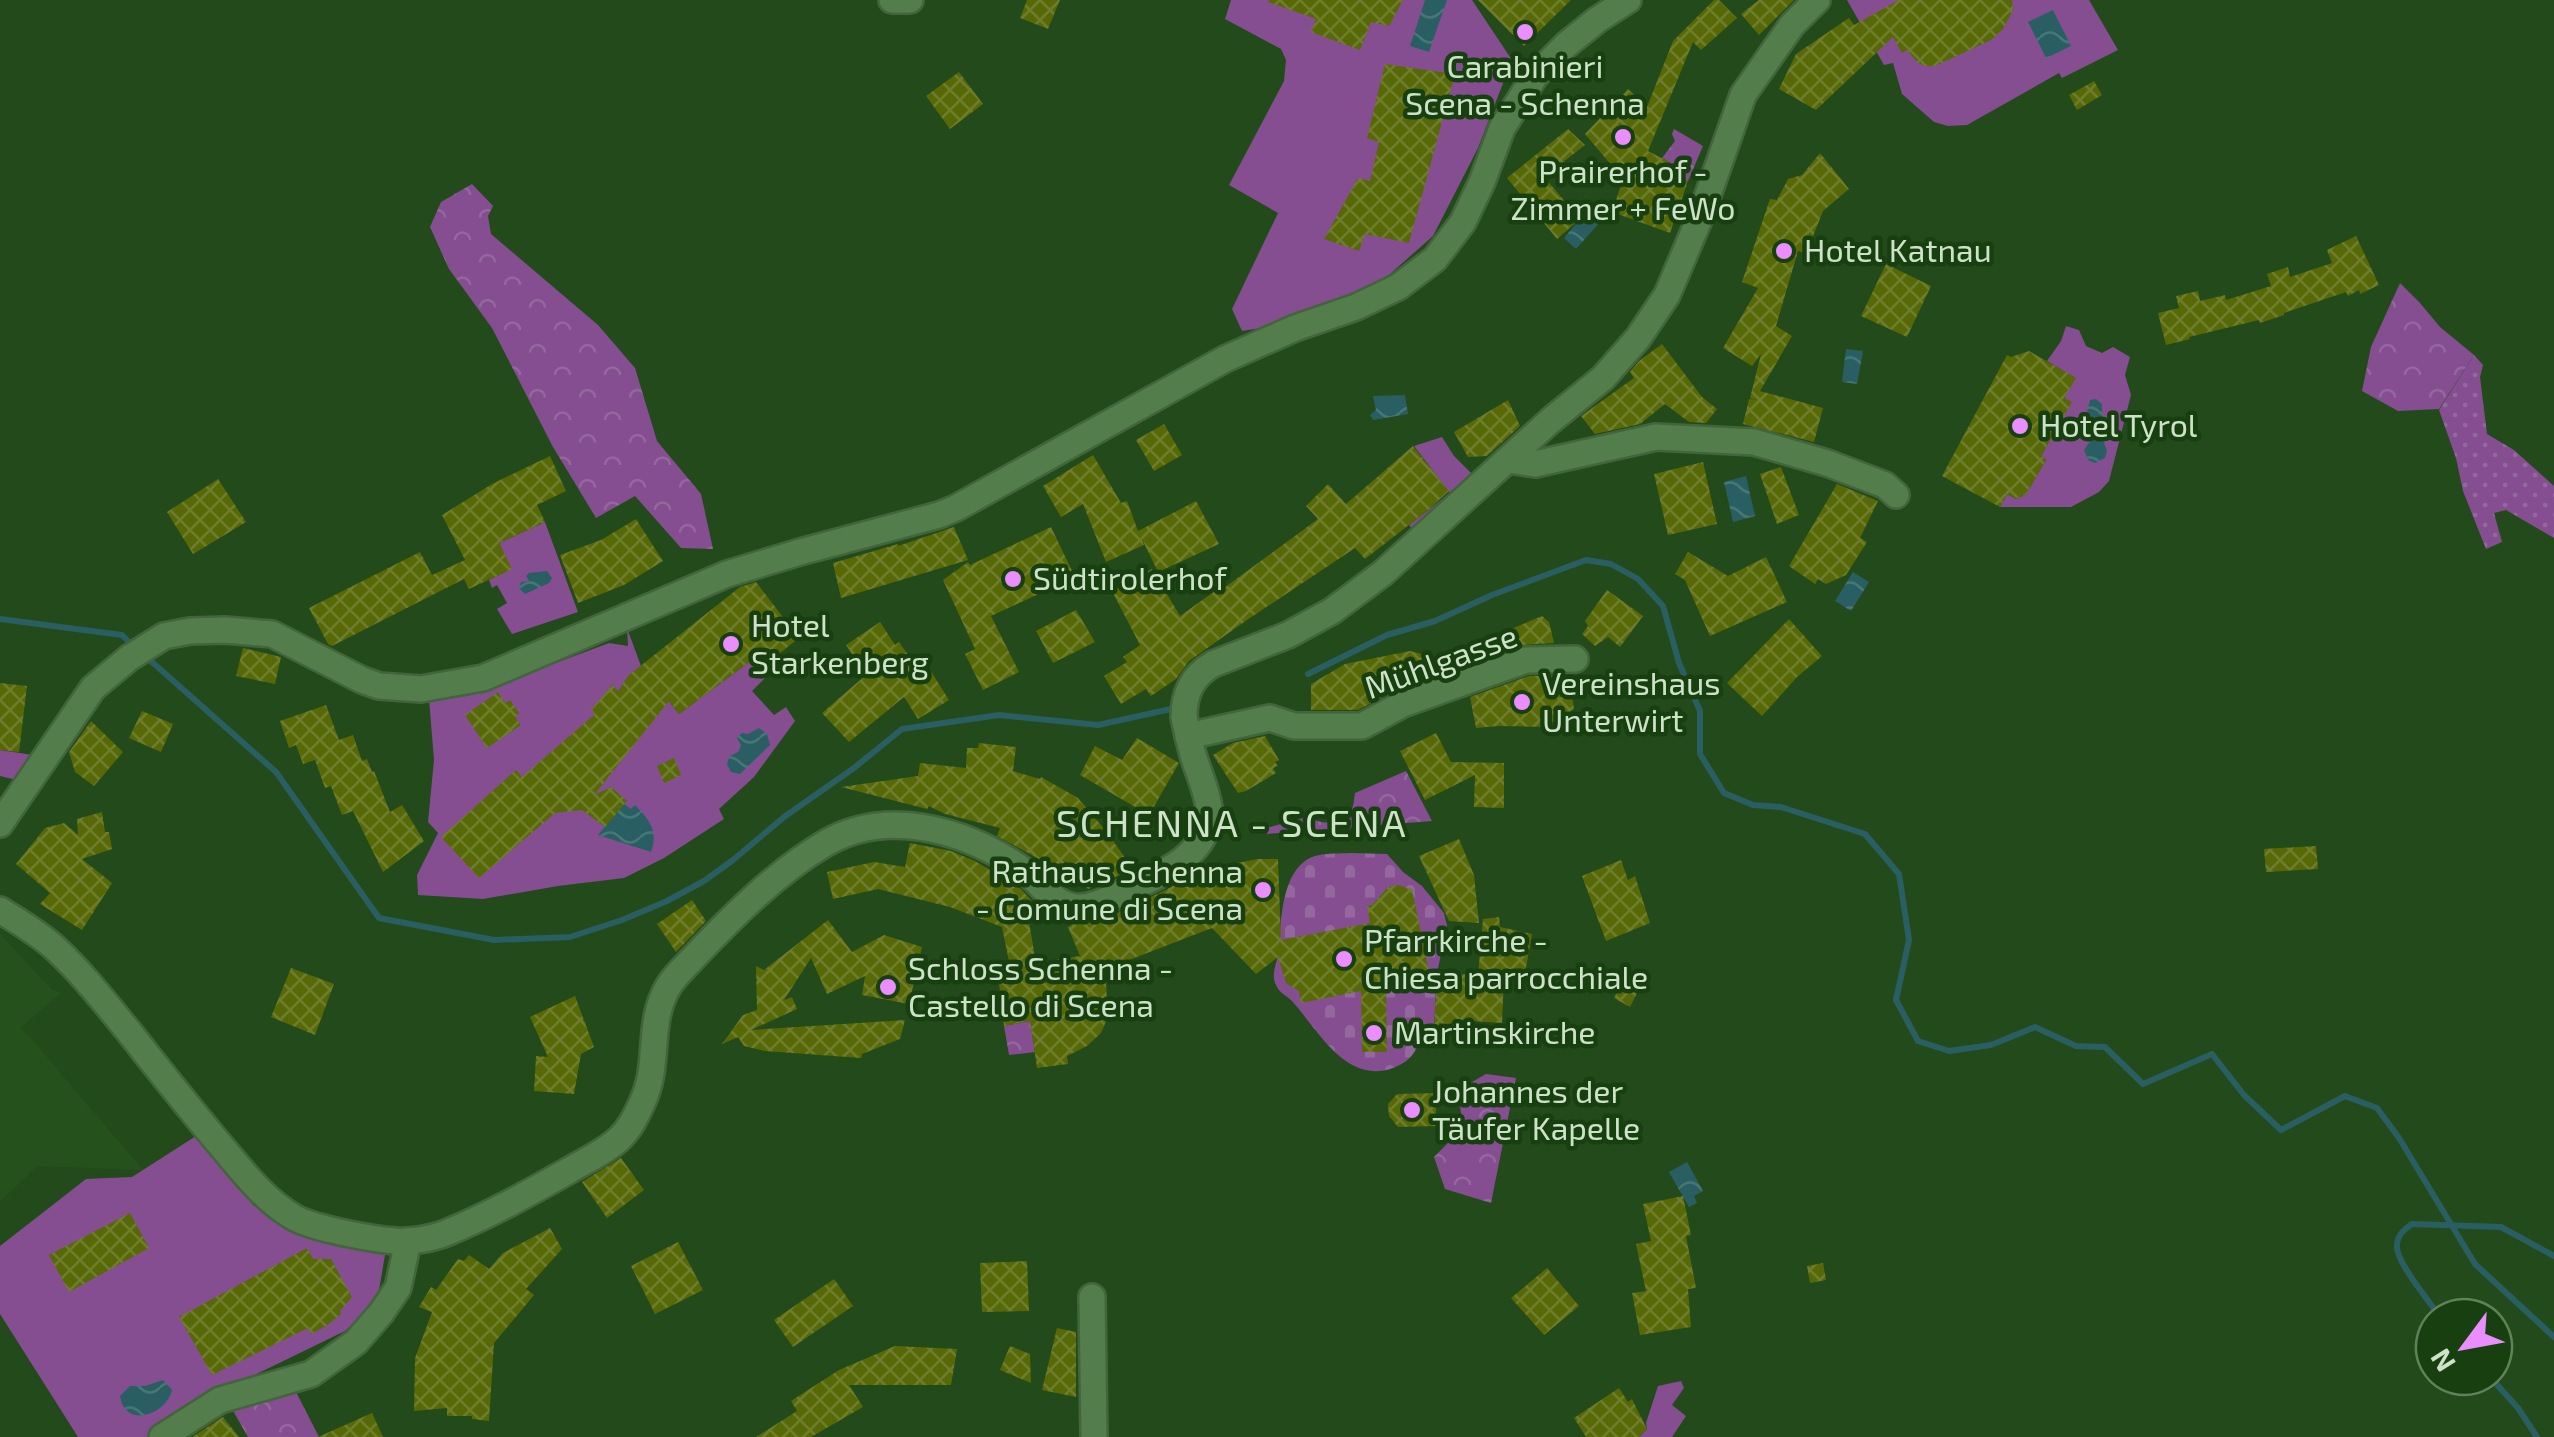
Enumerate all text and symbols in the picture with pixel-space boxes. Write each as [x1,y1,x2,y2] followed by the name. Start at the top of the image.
[1514,21,1536,43] marker: Carabinieri Scena - Schenna
[1405,46,1645,121] place label: Carabinieri Scena - Schenna
[1612,126,1634,148] marker: Prairerhof - Zimmer + FeWo
[1511,151,1735,226] place label: Prairerhof - Zimmer + FeWo
[1804,230,1992,268] place label: Hotel Katnau
[1773,240,1795,262] marker: Hotel Katnau
[2040,405,2198,443] place label: Hotel Tyrol
[2009,415,2031,437] marker: Hotel Tyrol
[1033,558,1228,596] place label: Südtirolerhof
[1002,568,1024,590] marker: Südtirolerhof
[751,605,929,680] place label: Hotel Starkenberg
[1359,615,1522,705] street label: Mühlgasse
[720,633,742,655] marker: Hotel Starkenberg
[1542,663,1721,738] place label: Vereinshaus Unterwirt
[1511,691,1533,713] marker: Vereinshaus Unterwirt
[1056,799,1408,845] district label: SCHENNA - SCENA
[976,851,1243,926] place label: Rathaus Schenna - Comune di Scena
[1252,879,1274,901] marker: Rathaus Schenna - Comune di Scena
[1364,920,1648,995] place label: Pfarrkirche - Chiesa parrocchiale
[908,948,1173,1023] place label: Schloss Schenna - Castello di Scena
[1333,948,1355,970] marker: Pfarrkirche - Chiesa parrocchiale
[877,976,899,998] marker: Schloss Schenna - Castello di Scena
[1394,1012,1596,1050] place label: Martinskirche
[1363,1022,1385,1044] marker: Martinskirche
[1432,1071,1640,1146] place label: Johannes der Täufer Kapelle
[1401,1099,1423,1121] marker: Johannes der Täufer Kapelle
[2414,1297,2514,1397] north arrow
[2422,1343,2462,1378] text: N

